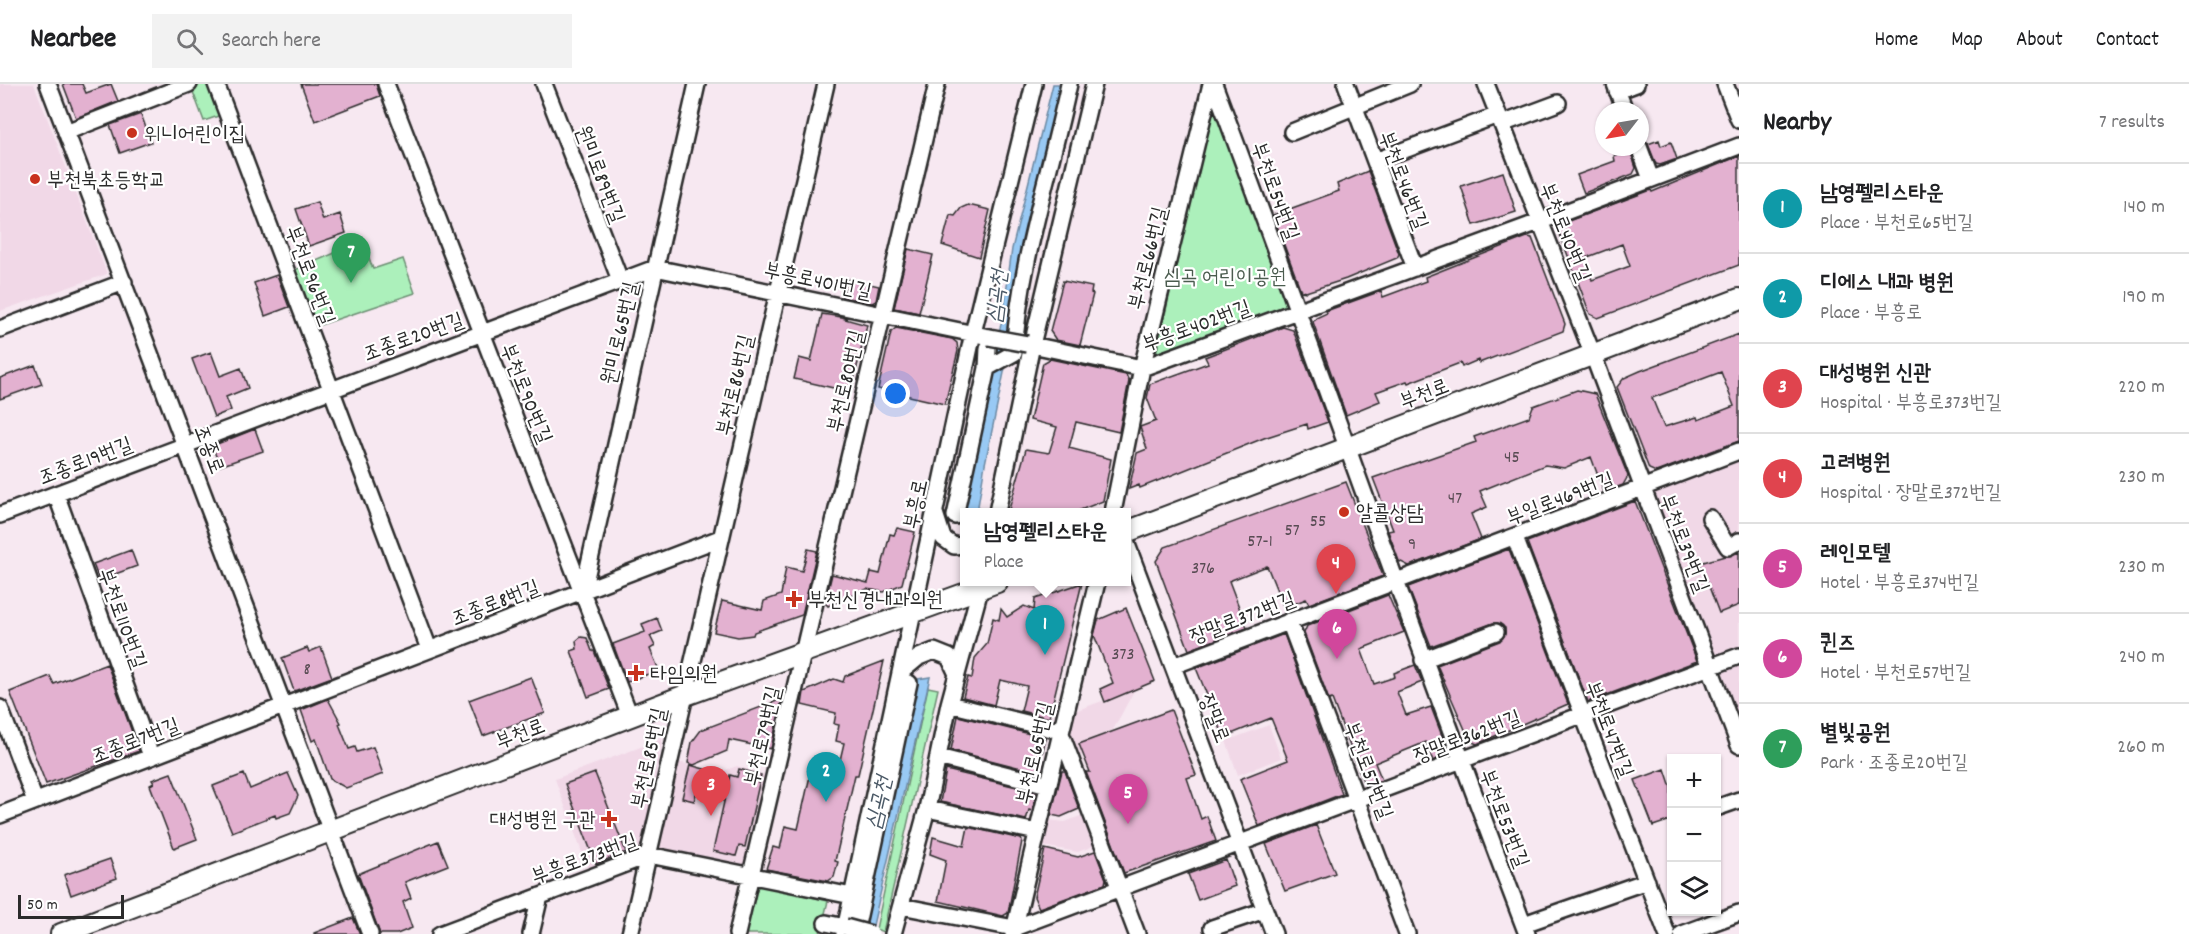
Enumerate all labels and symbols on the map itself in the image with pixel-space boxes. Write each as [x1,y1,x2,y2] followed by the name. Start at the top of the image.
[1595,102,1649,156] north arrow
[144,121,245,151] place label: 위니어린이집
[566,122,631,228] street label: 원미로89번길
[125,126,139,140] marker: 위니어린이집
[1369,127,1434,235] street label: 부천로46번길
[1241,139,1305,246] street label: 부천로54번길
[47,167,165,197] place label: 부천북초등학교
[28,172,42,186] marker: 부천북초등학교
[1530,179,1597,287] street label: 부천로40번길
[1123,204,1177,313] street label: 부천로66번길
[275,222,341,330] street label: 부천로96번길
[332,234,370,283] pin: 7
[761,257,874,309] street label: 부흥로401번길
[1163,264,1287,294] park label: 심곡 어린이공원
[980,266,1017,325] water label: 심곡천
[596,279,648,388] street label: 원미로65번길
[1138,294,1256,361] street label: 부흥로402번길
[360,307,469,371] street label: 조종로20번길
[822,327,874,436] street label: 부천로80번길
[711,332,763,439] street label: 부천로86번길
[491,340,558,449] street label: 부천로90번길
[1396,373,1454,419] street label: 부천로
[881,379,910,408] your location
[184,421,230,479] street label: 조종로
[35,431,138,494] street label: 조종로19번길
[1504,446,1520,471] house number: 45
[1503,466,1619,535] street label: 부일로469번길
[898,477,938,533] street label: 부흥로
[1448,487,1462,512] house number: 47
[1650,490,1715,598] street label: 부천로39번길
[1356,500,1424,530] place label: 알콜상담
[1337,505,1351,519] marker: 알콜상담
[1310,510,1326,535] house number: 55
[1284,519,1300,544] house number: 57
[1247,530,1273,555] house number: 57-1
[1408,533,1416,558] house number: 9
[1316,544,1356,594] pin: 4
[1191,557,1215,582] house number: 376
[88,564,152,674] street label: 부천로110번길
[447,574,545,635] street label: 조종로8번길
[1186,586,1300,654] street label: 장말로372번길
[808,587,943,617] place label: 부천신경내과의원
[785,590,803,608] marker: 부천신경내과의원
[1026,606,1064,655] pin: 1
[1318,610,1356,659] pin: 6
[1112,643,1134,668] house number: 373
[303,658,311,683] house number: 8
[650,661,718,691] place label: 타임의원
[627,664,645,682] marker: 타임의원
[1575,677,1639,783] street label: 부천로47번길
[739,683,791,790] street label: 부천로79번길
[1189,690,1235,748] street label: 장말로
[1011,699,1063,808] street label: 부천로65번길
[1410,704,1526,773] street label: 장말로362번길
[626,705,676,812] street label: 부천로85번길
[87,712,185,773] street label: 조종로7번길
[492,713,550,759] street label: 부천로
[1334,718,1399,824] street label: 부천로57번길
[806,752,846,802] pin: 2
[1470,765,1535,873] street label: 부천로53번길
[692,766,730,816] pin: 3
[859,771,902,832] water label: 심곡천
[1108,774,1148,824] pin: 5
[490,807,596,837] place label: 대성병원 구관
[600,810,618,828] marker: 대성병원 구관
[528,828,642,894] street label: 부흥로373번길
[18,892,124,920] scale bar

